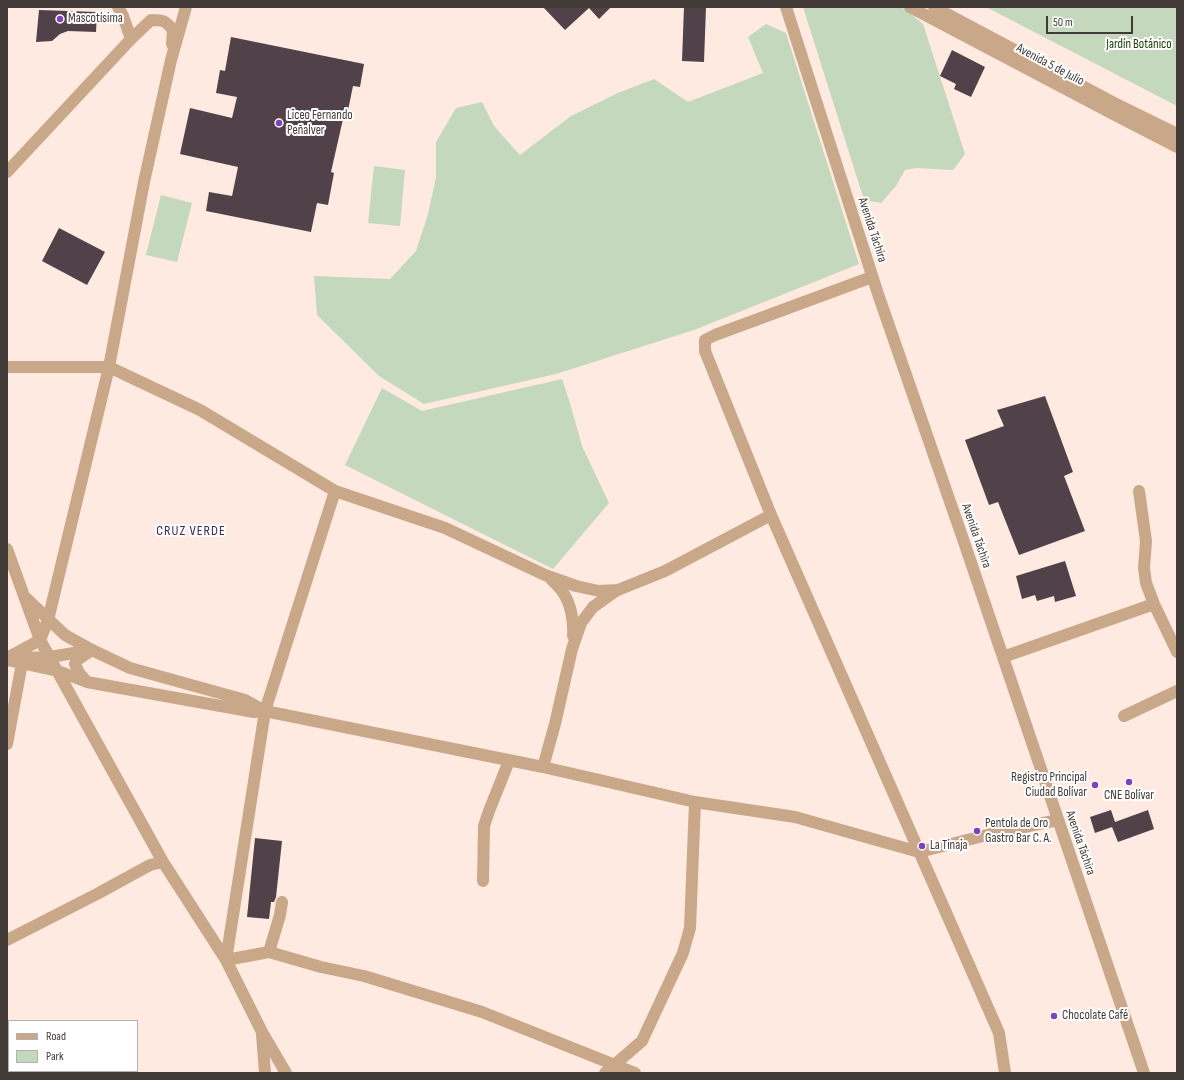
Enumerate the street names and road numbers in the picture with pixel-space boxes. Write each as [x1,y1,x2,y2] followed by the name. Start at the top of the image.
[1013,41,1087,89] street label: Avenida 5 de Julio
[854,196,890,264] street label: Avenida Táchira
[958,502,994,570] street label: Avenida Táchira
[1062,809,1098,877] street label: Avenida Táchira

